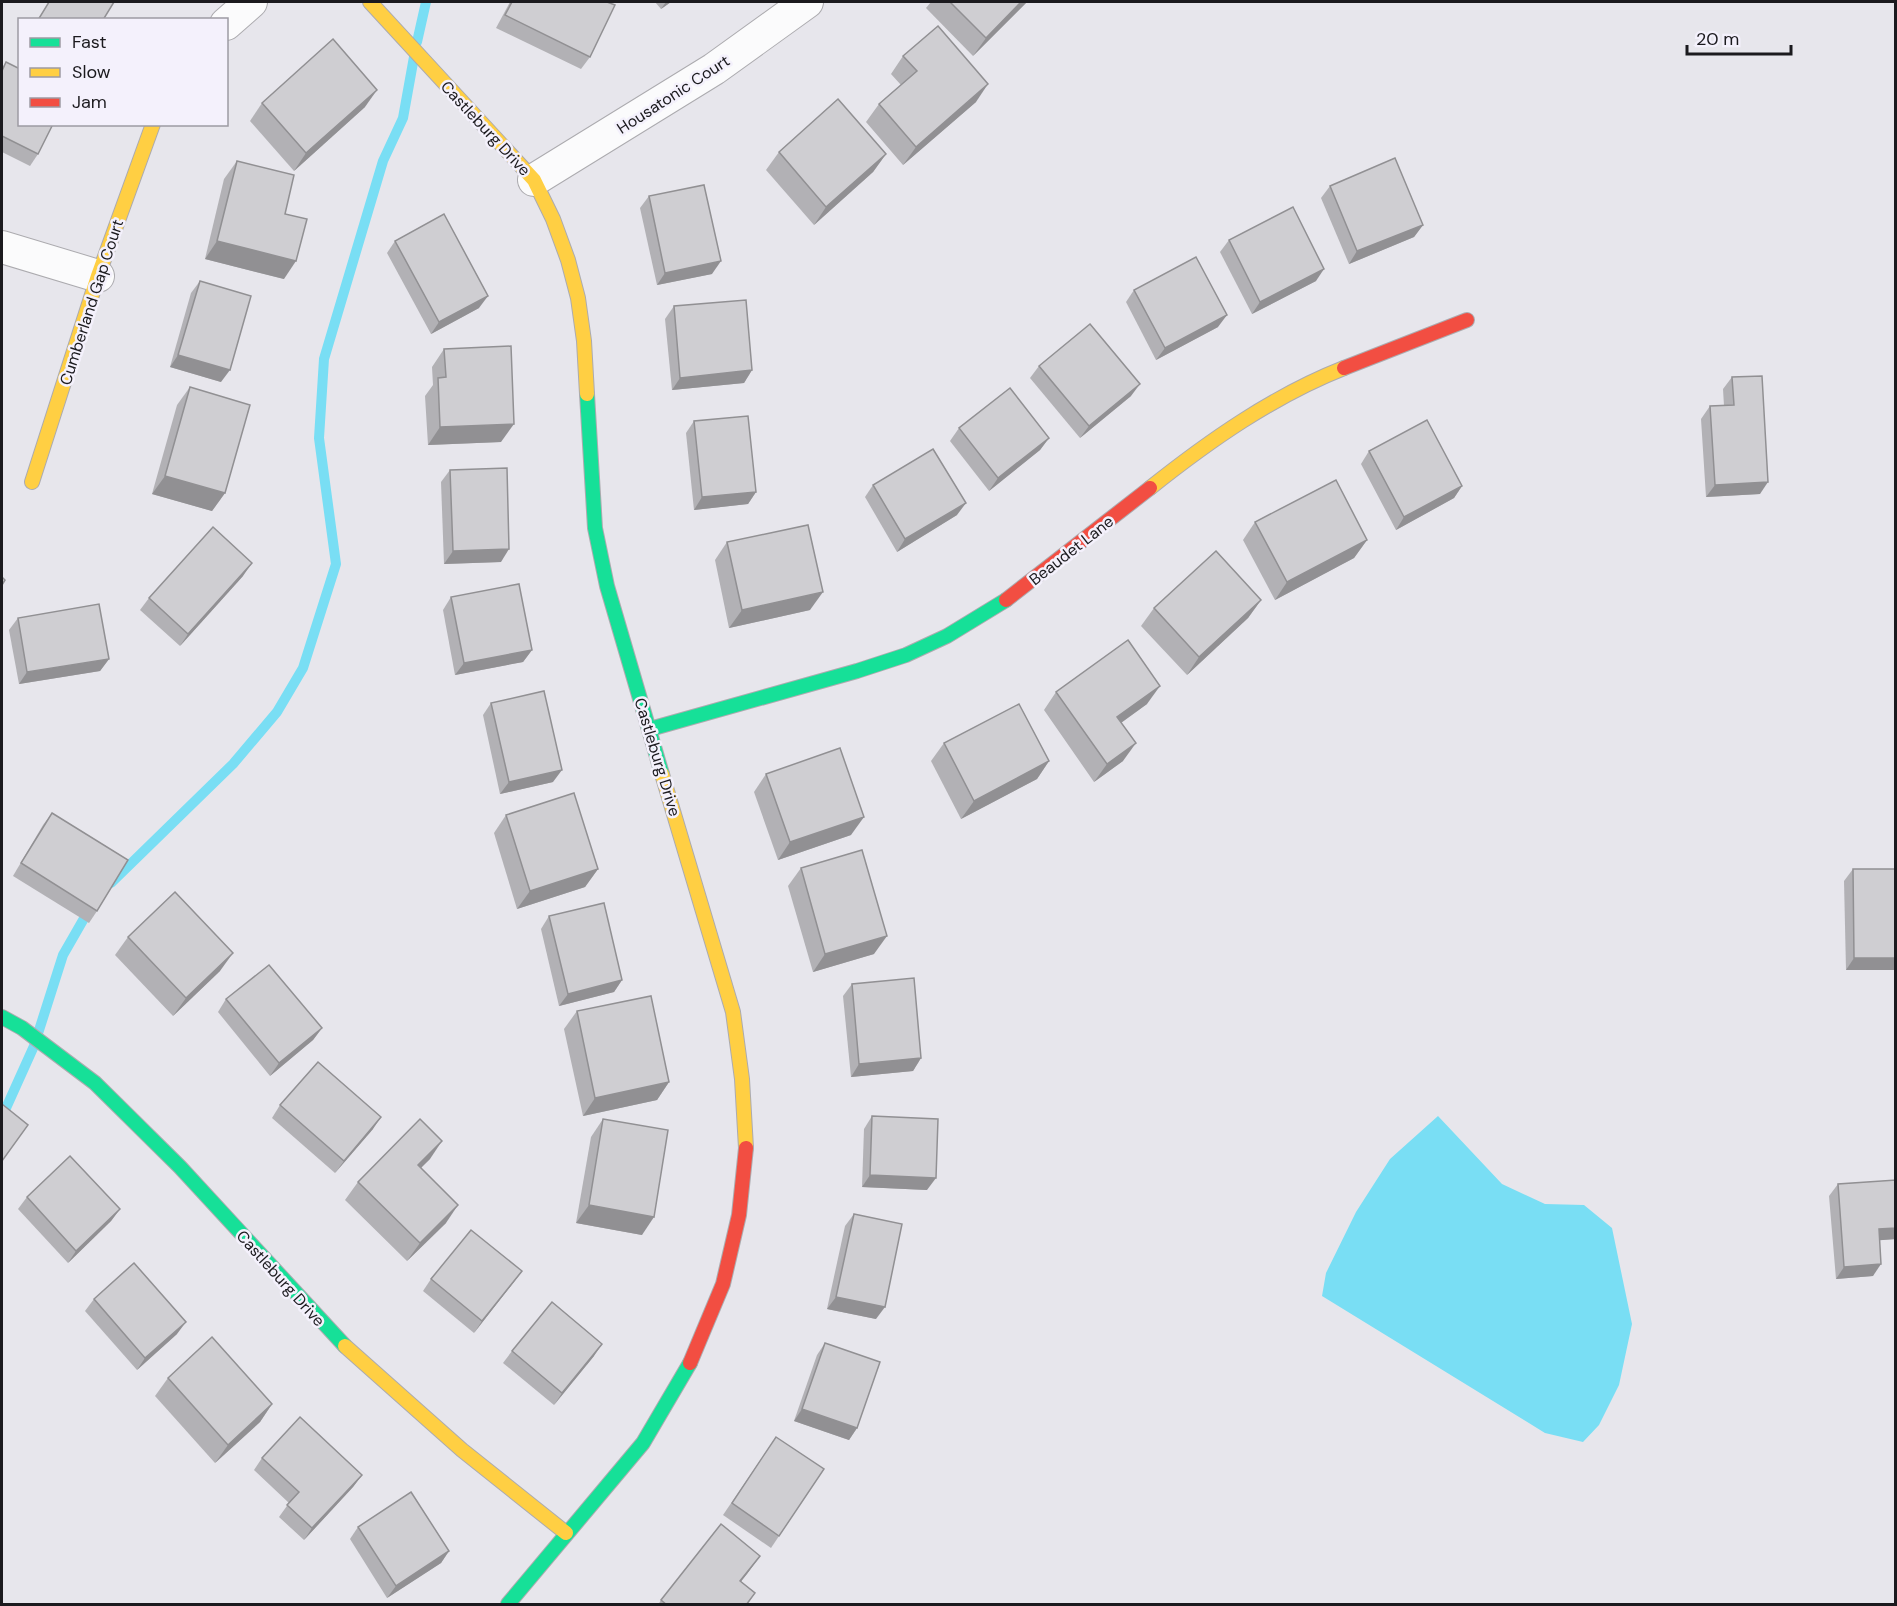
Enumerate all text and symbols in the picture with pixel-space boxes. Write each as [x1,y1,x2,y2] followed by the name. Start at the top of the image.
[18,18,228,126] legend
[1687,18,1790,56] scale bar
[1696,27,1739,51] text: 20 m
[72,30,107,54] text: Fast
[613,50,734,139] street label: Housatonic Court
[72,60,111,84] text: Slow
[436,76,535,180] street label: Castleburg Drive
[72,90,107,114] text: Jam
[55,217,128,388] street label: Cumberland Gap Court
[1025,511,1118,590] street label: Beaudet Lane
[630,695,686,819] street label: Castleburg Drive
[232,1226,330,1331] street label: Castleburg Drive

